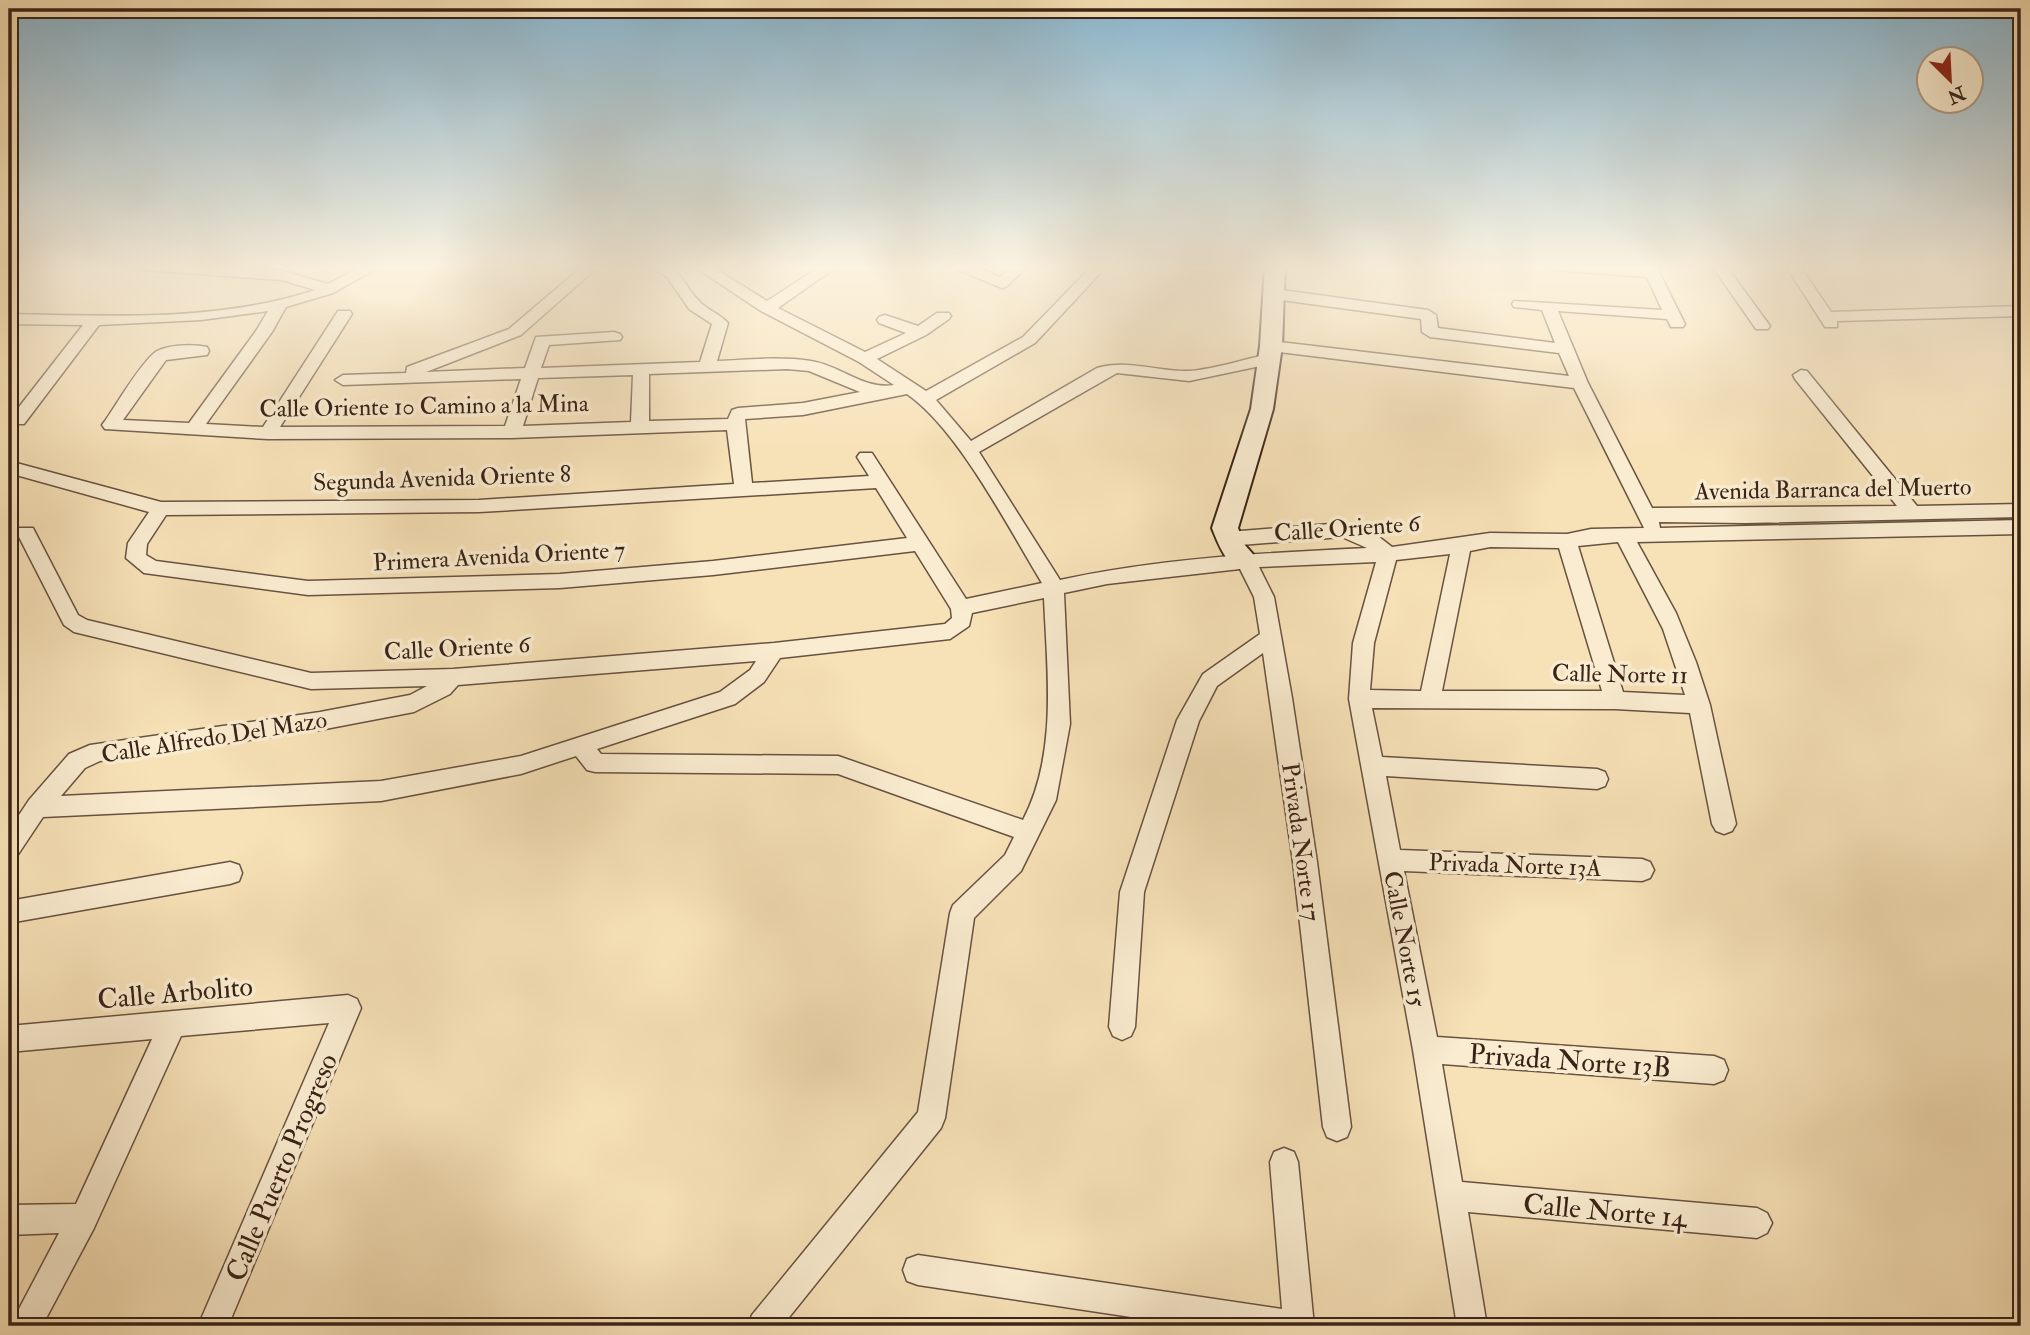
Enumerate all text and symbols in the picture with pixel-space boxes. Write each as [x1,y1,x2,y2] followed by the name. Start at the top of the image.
[1914,46,1984,116] north arrow
[1943,80,1970,109] text: N
[259,388,590,425] street label: Calle Oriente 10 Camino a la Mina
[312,459,572,498] street label: Segunda Avenida Oriente 8
[1693,472,1972,507] street label: Avenida Barranca del Muerto
[1273,508,1423,549] street label: Calle Oriente 6
[372,534,626,579] street label: Primera Avenida Oriente 7
[383,629,533,668] street label: Calle Oriente 6
[1552,658,1688,691] street label: Calle Norte 11
[99,704,329,771] street label: Calle Alfredo Del Mazo
[1274,761,1327,923] street label: Privada Norte 17
[1428,847,1602,884] street label: Privada Norte 13A
[1376,868,1433,1010] street label: Calle Norte 15
[96,969,254,1018] street label: Calle Arbolito
[1468,1037,1672,1086] street label: Privada Norte 13B
[219,1048,346,1287] street label: Calle Puerto Progreso
[1522,1187,1690,1236] street label: Calle Norte 14

